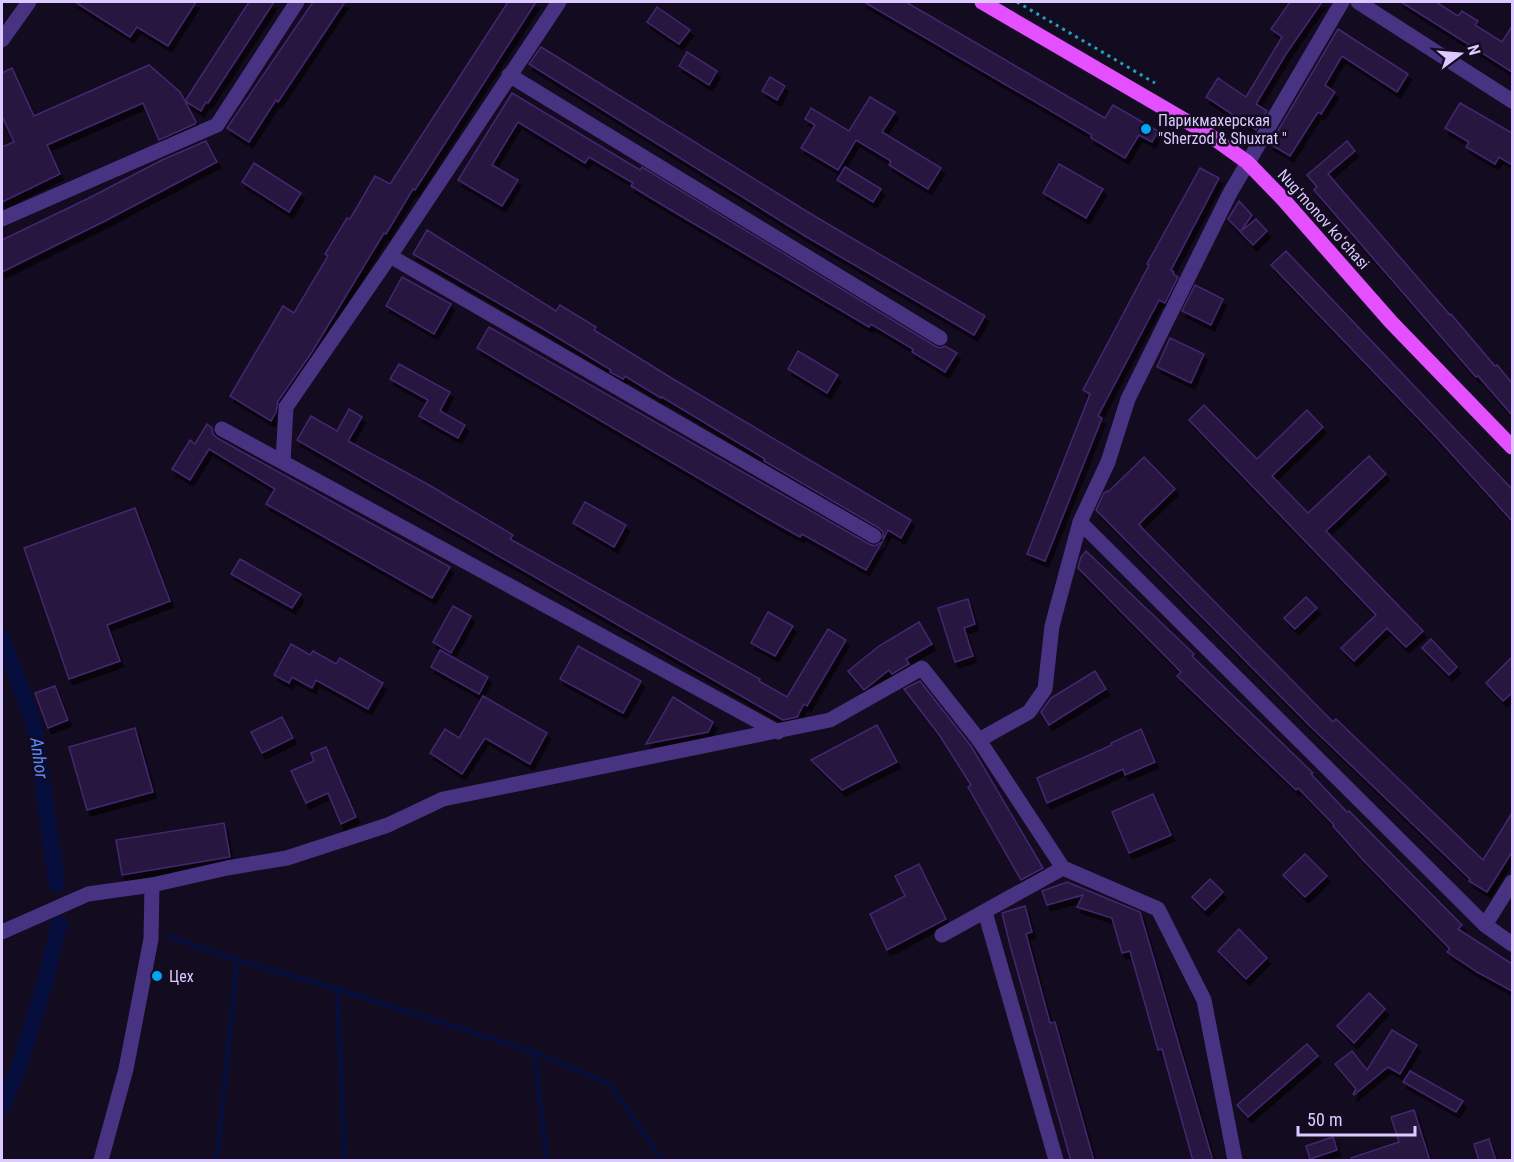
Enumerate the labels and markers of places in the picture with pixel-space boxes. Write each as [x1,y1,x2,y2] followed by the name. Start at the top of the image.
[1158,111,1287,148] place label: Парикмахерская "Sherzod & Shuxrat "
[1139,122,1153,136] marker: Парикмахерская "Sherzod & Shuxrat "
[169,967,194,986] place label: Цех
[150,969,164,983] marker: Цех

